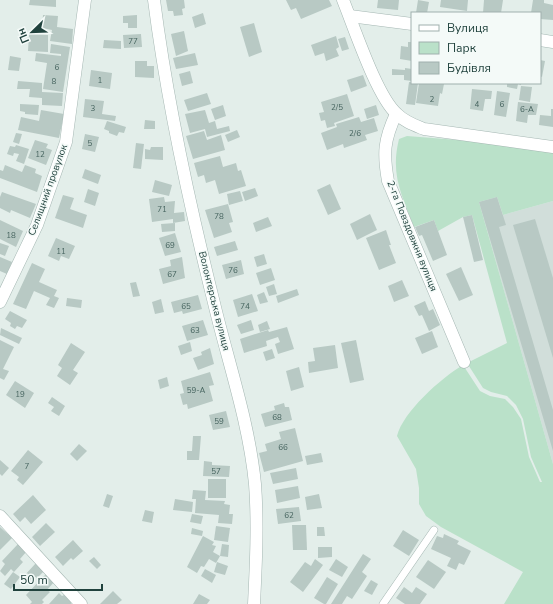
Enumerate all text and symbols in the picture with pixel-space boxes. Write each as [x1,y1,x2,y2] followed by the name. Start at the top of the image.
[12,12,52,52] north arrow
[411,12,541,84] legend
[447,20,489,36] text: Вулиця
[13,26,33,46] text: Пн
[128,36,138,47] house number: 77
[447,40,477,56] text: Парк
[447,60,491,76] text: Будівля
[55,62,60,73] house number: 6
[98,75,103,86] house number: 1
[52,76,57,87] house number: 8
[430,94,435,105] house number: 2
[475,99,480,110] house number: 4
[500,99,505,110] house number: 6
[331,102,343,113] house number: 2/5
[91,103,96,114] house number: 3
[520,104,534,115] house number: 6-А
[349,128,361,139] house number: 2/6
[88,138,93,149] house number: 5
[25,142,71,238] street label: Селищний провулок
[35,149,45,160] house number: 12
[383,178,441,294] street label: 2-га Повздовжня вулиця
[157,204,167,215] house number: 71
[214,211,224,222] house number: 78
[6,230,16,241] house number: 18
[165,240,175,251] house number: 69
[56,246,66,257] house number: 11
[195,250,233,352] street label: Волонтерська вулиця
[228,265,238,276] house number: 76
[167,269,177,280] house number: 67
[181,301,191,312] house number: 65
[240,301,250,312] house number: 74
[190,325,200,336] house number: 63
[187,385,206,396] house number: 59-А
[15,389,25,400] house number: 19
[272,412,282,423] house number: 68
[214,416,224,427] house number: 59
[278,442,288,453] house number: 66
[25,461,30,472] house number: 7
[211,466,221,477] house number: 57
[284,510,294,521] house number: 62
[14,566,102,592] scale bar
[20,572,48,588] text: 50 m

